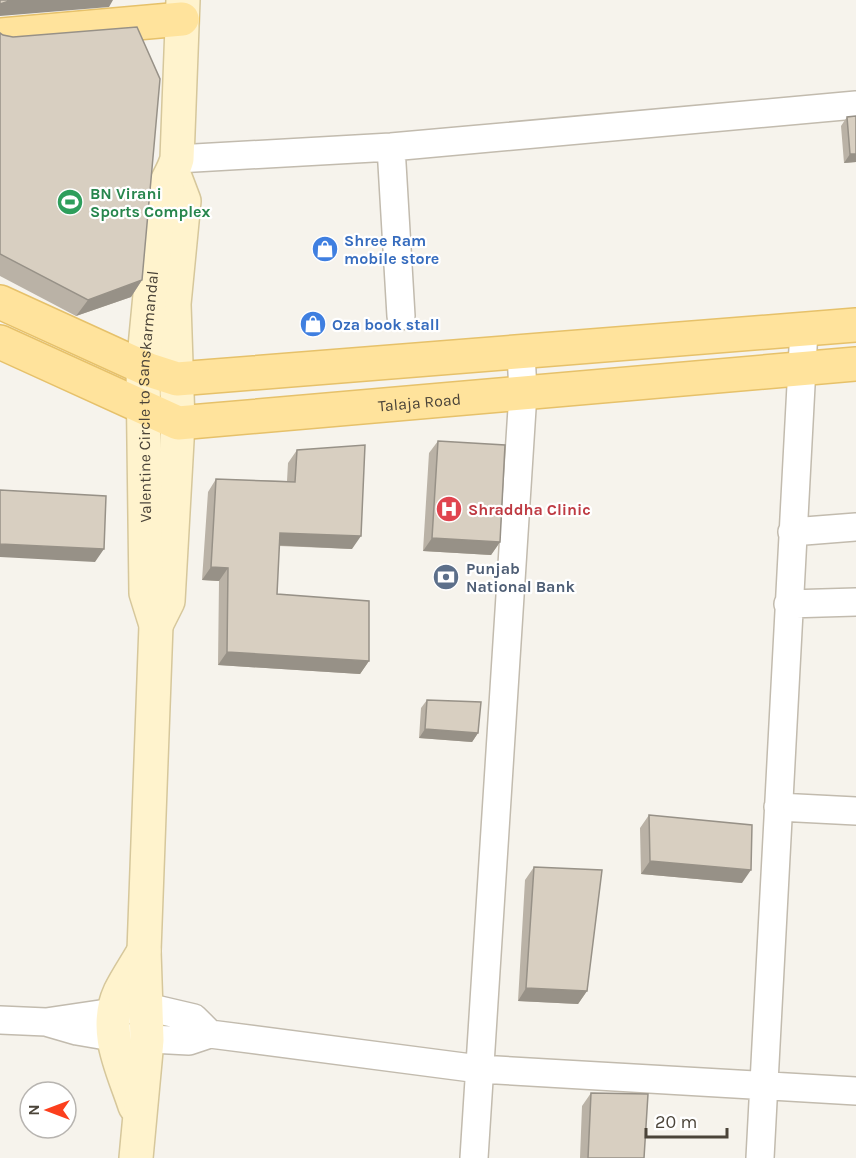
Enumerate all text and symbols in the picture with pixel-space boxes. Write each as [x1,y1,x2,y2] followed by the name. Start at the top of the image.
[90,184,211,221] place label: BN Virani Sports Complex
[55,187,85,217] sports icon: BN Virani Sports Complex
[344,231,439,268] place label: Shree Ram mobile store
[310,234,340,264] shop icon: Shree Ram mobile store
[134,270,162,523] street label: Valentine Circle to Sanskarmandal
[298,309,328,339] shop icon: Oza book stall
[332,315,440,334] place label: Oza book stall
[377,389,462,416] street label: Talaja Road
[434,494,464,524] hospital icon: Shraddha Clinic
[468,500,591,519] place label: Shraddha Clinic
[466,559,575,596] place label: Punjab National Bank
[431,562,461,592] bank icon: Punjab National Bank
[18,1080,78,1140] north arrow
[646,1101,727,1139] scale bar
[24,1104,43,1116] text: N
[655,1111,697,1133] text: 20 m

